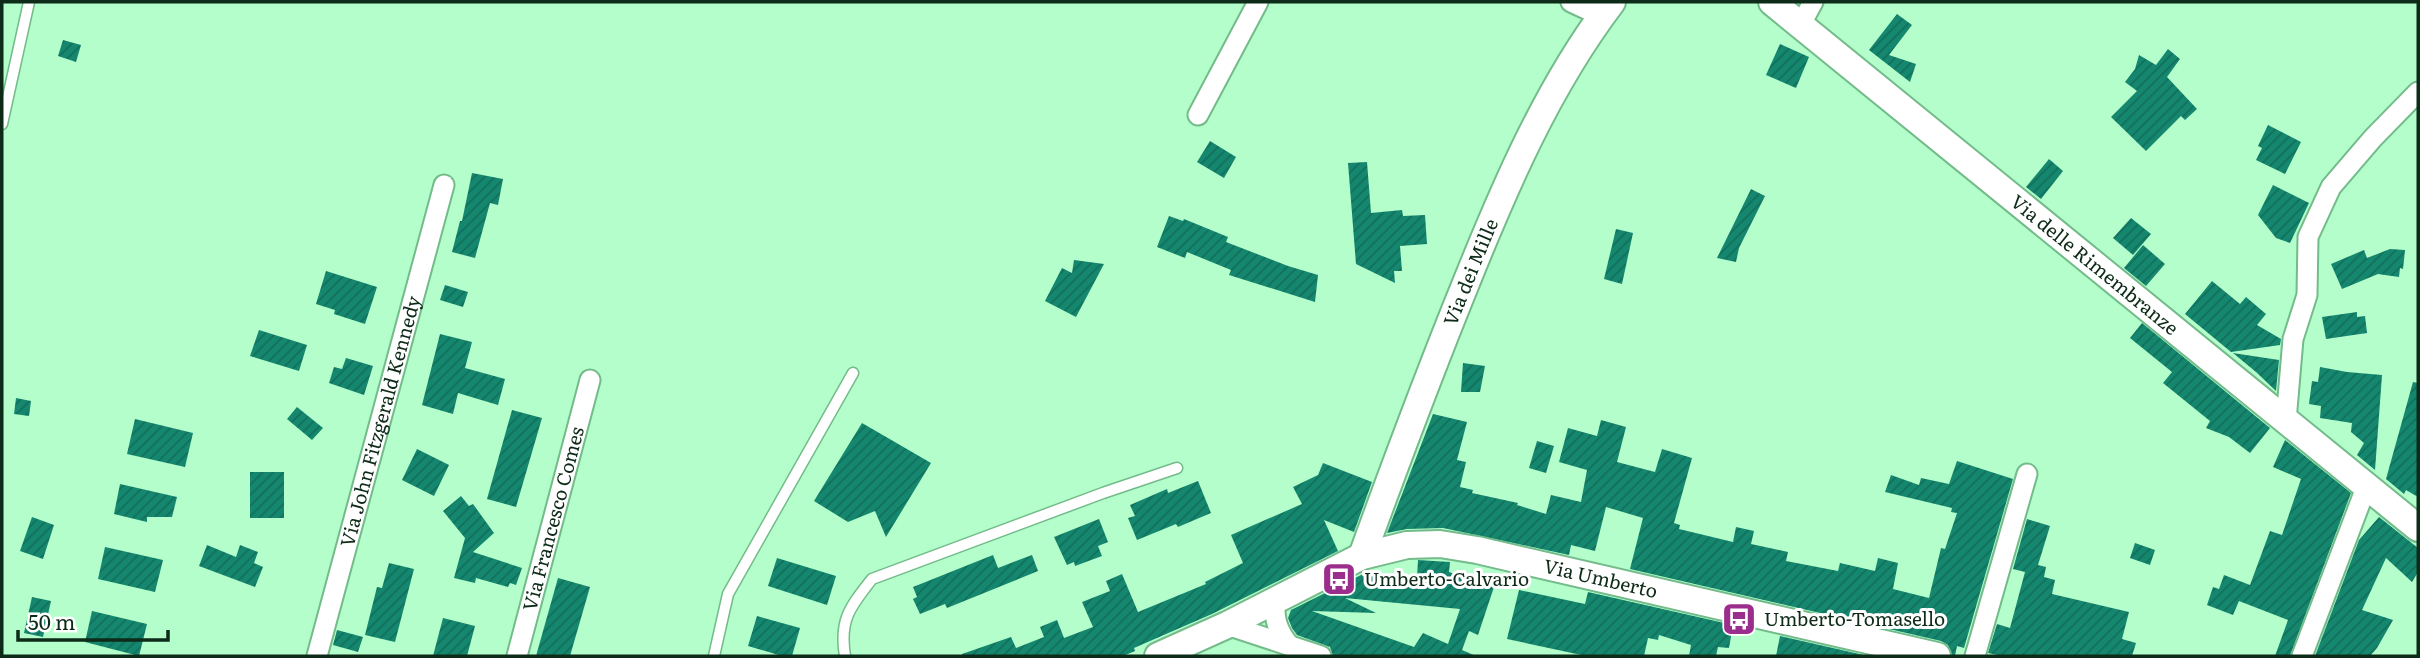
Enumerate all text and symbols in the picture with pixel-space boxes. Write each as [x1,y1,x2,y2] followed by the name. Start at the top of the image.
[2005,187,2185,341] street label: Via delle Rimembranze
[1435,214,1504,329] street label: Via dei Mille
[332,292,427,550] street label: Via John Fitzgerald Kennedy
[515,423,590,614] street label: Via Francesco Comes
[1541,551,1661,604] street label: Via Umberto
[1320,560,1358,598] bus stop icon: Umberto-Calvario
[1364,564,1529,592] place label: Umberto-Calvario
[18,598,168,642] scale bar
[1720,600,1758,638] bus stop icon: Umberto-Tomasello
[1764,604,1945,632] place label: Umberto-Tomasello
[28,605,75,636] text: 50 m

